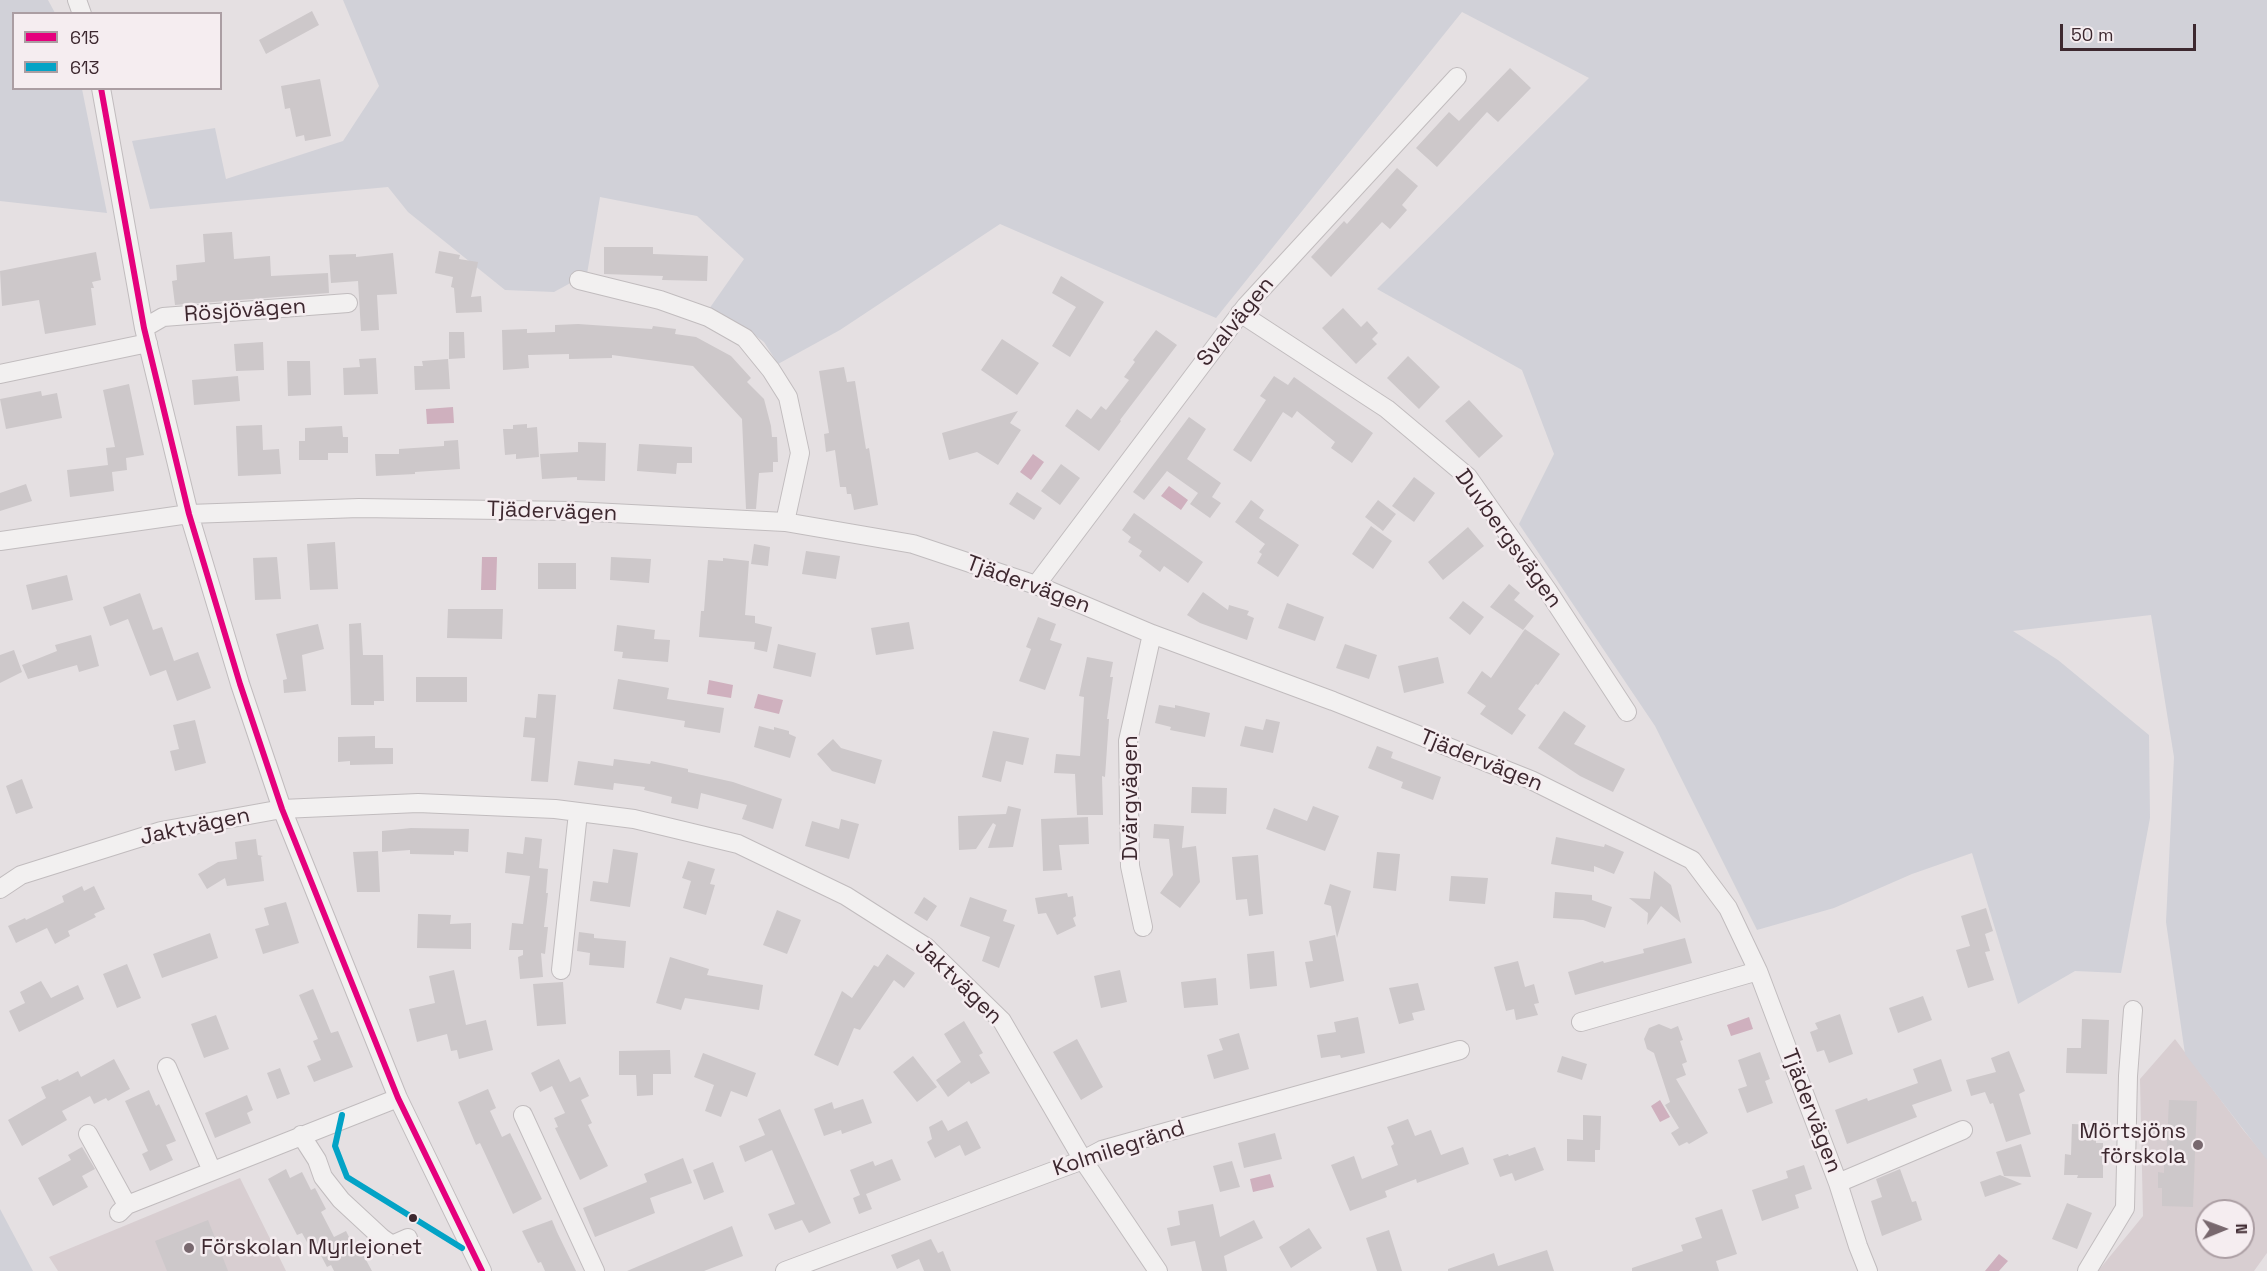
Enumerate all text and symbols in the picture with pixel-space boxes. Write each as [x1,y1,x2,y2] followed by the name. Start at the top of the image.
[12,12,222,90] legend
[2063,12,2200,50] scale bar
[2071,23,2113,46] text: 50 m
[70,26,99,49] text: 615
[70,56,99,79] text: 613
[1192,272,1280,372] street label: Svalvägen
[183,294,307,328] street label: Rösjövägen
[1449,465,1567,613] street label: Duvbergsvägen
[486,497,618,527] street label: Tjädervägen
[962,550,1094,620] street label: Tjädervägen
[1416,724,1546,798] street label: Tjädervägen
[1118,735,1144,861] street label: Dvärgvägen
[138,802,252,852] street label: Jaktvägen
[909,934,1007,1030] street label: Jaktvägen
[1775,1045,1847,1177] street label: Tjädervägen
[1050,1115,1188,1183] street label: Kolmilegränd
[2079,1119,2186,1170] place label: Mörtsjöns förskola
[2191,1138,2205,1152] marker: Mörtsjöns förskola
[2195,1199,2255,1259] north arrow
[407,1212,419,1224] unlabelled marker
[2231,1223,2252,1234] text: N
[201,1235,422,1261] place label: Förskolan Myrlejonet
[182,1241,196,1255] marker: Förskolan Myrlejonet

